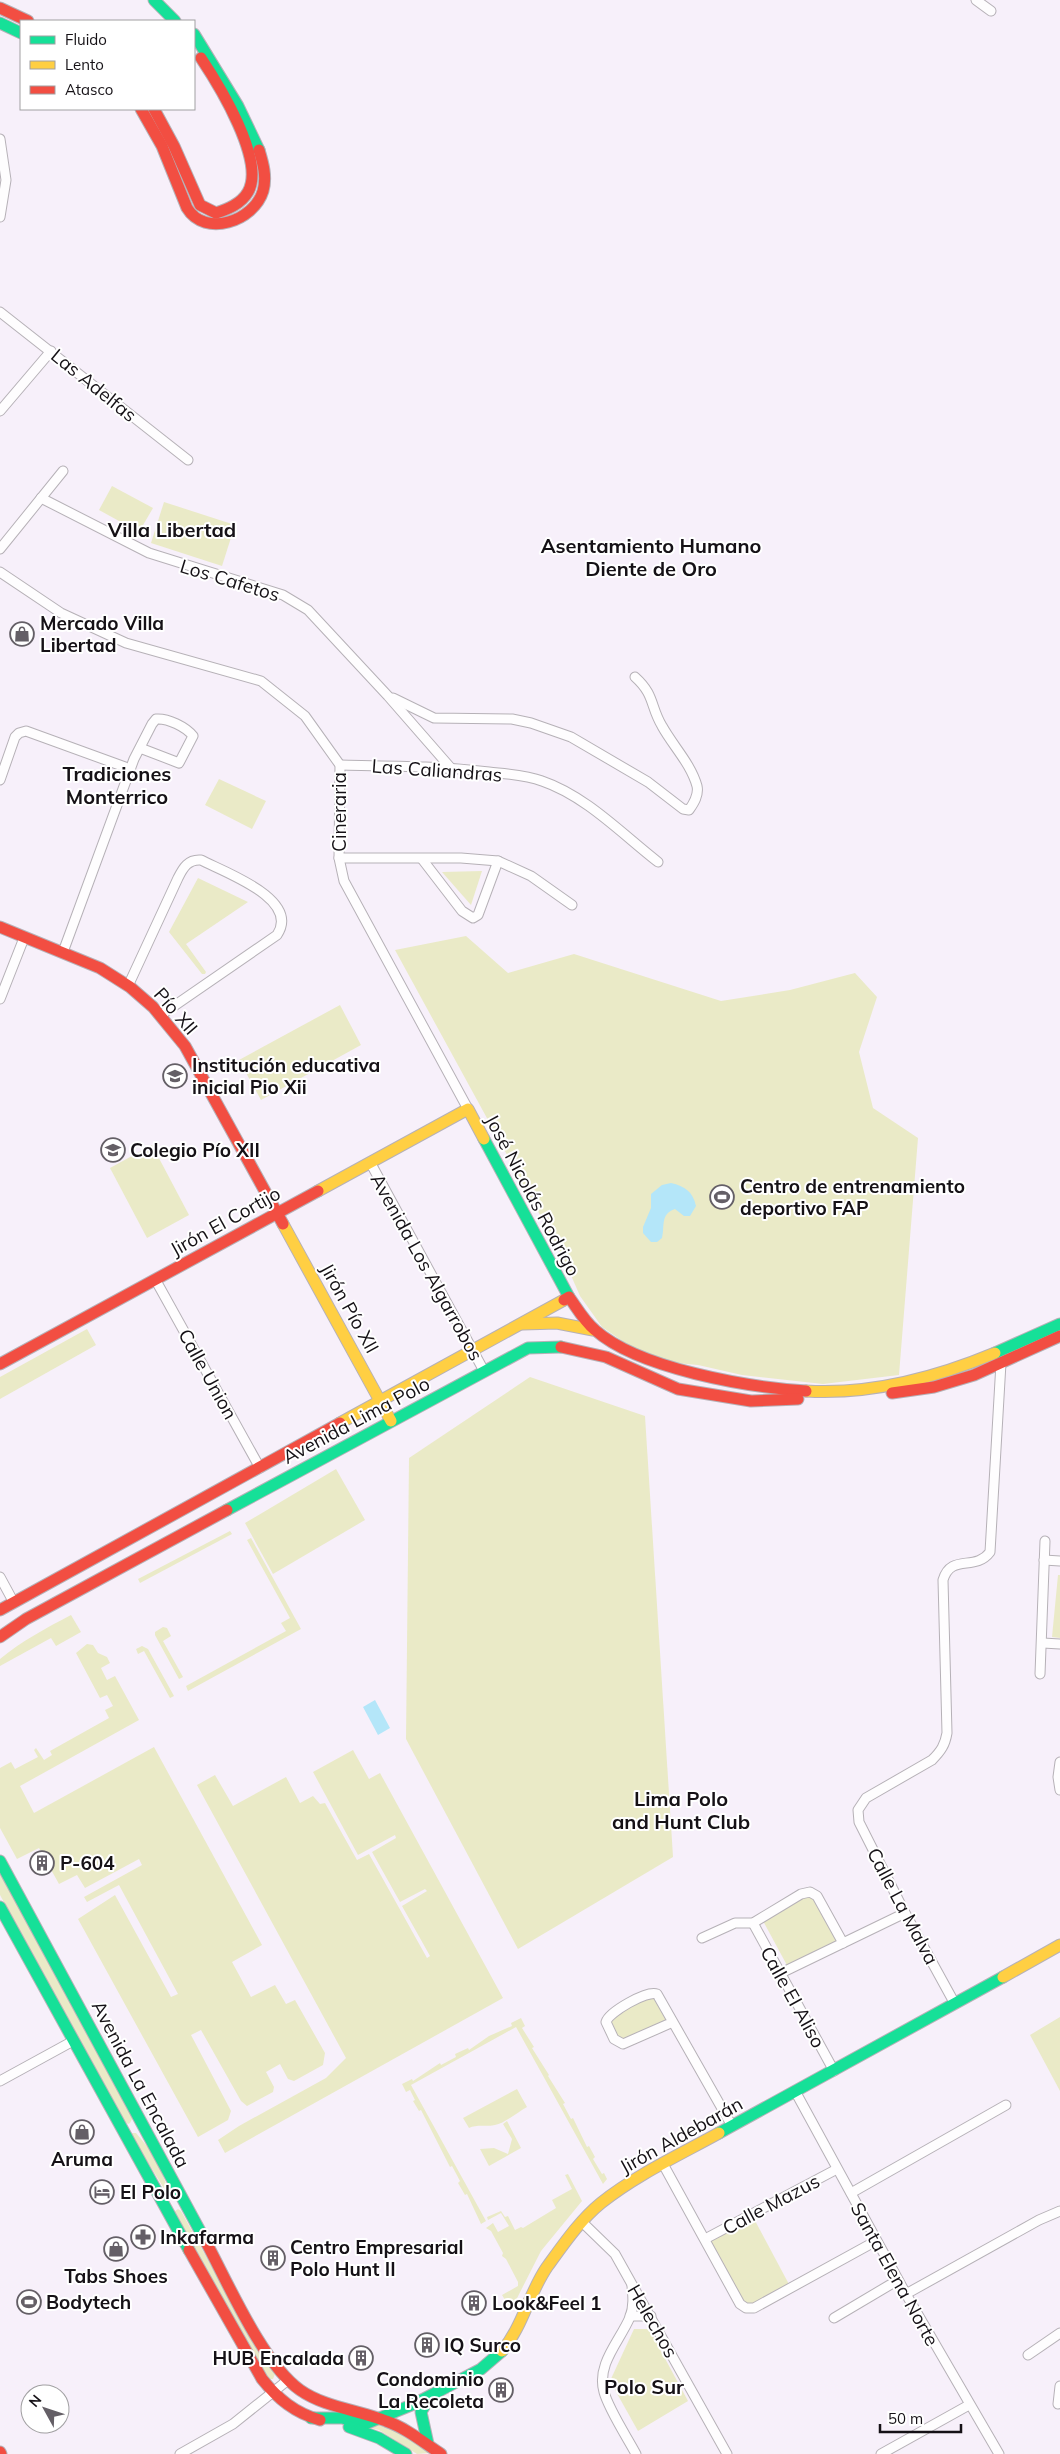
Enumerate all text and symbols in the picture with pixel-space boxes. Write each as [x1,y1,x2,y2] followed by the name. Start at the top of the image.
[20,20,195,110] legend
[65,30,107,49] text: Fluido
[65,55,104,74] text: Lento
[65,80,113,99] text: Atasco
[46,343,142,427] street label: Las Adelfas
[107,517,236,542] district label: Villa Libertad
[541,533,761,581] district label: Asentamiento Humano Diente de Oro
[177,553,283,607] street label: Los Cafetos
[40,611,164,657] place label: Mercado Villa Libertad
[9,621,35,647] shop icon: Mercado Villa Libertad
[371,753,503,787] street label: Las Caliandras
[63,761,171,809] district label: Tradiciones Monterrico
[327,772,351,852] street label: Cineraria
[149,982,203,1040] street label: Pío XII
[192,1053,380,1099] place label: Institución educativa inicial Pio Xii
[162,1063,188,1089] school or university icon: Institución educativa inicial Pio Xii
[480,1110,586,1280] street label: José Nicolás Rodrigo
[100,1137,126,1163] school or university icon: Colegio Pío XII
[130,1138,260,1162] place label: Colegio Pío XII
[366,1169,488,1365] street label: Avenida Los Algarrobos
[740,1174,965,1220] place label: Centro de entrenamiento deportivo FAP
[166,1181,284,1261] street label: Jirón El Cortijo
[709,1184,735,1210] sports icon: Centro de entrenamiento deportivo FAP
[315,1259,385,1357] street label: Jirón Pío XII
[173,1324,243,1424] street label: Calle Union
[278,1371,434,1469] street label: Avenida Lima Polo
[612,1786,750,1834] district label: Lima Polo and Hunt Club
[862,1844,944,1968] street label: Calle La Malva
[29,1850,55,1876] building icon: P-604
[60,1851,115,1875] place label: P-604
[755,1942,831,2052] street label: Calle El Aliso
[87,1996,195,2172] street label: Avenida La Encalada
[615,2091,747,2179] street label: Jirón Aldebarán
[69,2119,95,2145] shop icon: Aruma
[51,2147,113,2171] place label: Aruma
[718,2168,824,2240] street label: Calle Mazus
[89,2179,115,2205] hotel icon: El Polo
[120,2180,181,2204] place label: El Polo
[846,2198,944,2350] street label: Santa Elena Norte
[130,2224,156,2250] pharmacy icon: Inkafarma
[160,2225,254,2249] place label: Inkafarma
[290,2235,464,2281] place label: Centro Empresarial Polo Hunt II
[103,2236,129,2262] shop icon: Tabs Shoes
[260,2245,286,2271] building icon: Centro Empresarial Polo Hunt II
[64,2264,168,2288] place label: Tabs Shoes
[622,2280,684,2362] street label: Helechos
[16,2289,42,2315] sports icon: Bodytech
[46,2290,131,2314] place label: Bodytech
[461,2290,487,2316] building icon: Look&Feel 1
[492,2291,602,2315] place label: Look&Feel 1
[414,2332,440,2358] building icon: IQ Surco
[444,2333,521,2357] place label: IQ Surco
[348,2345,374,2371] building icon: HUB Encalada
[213,2346,344,2370] place label: HUB Encalada
[376,2367,484,2413] place label: Condominio La Recoleta
[604,2374,684,2399] district label: Polo Sur
[488,2377,514,2403] building icon: Condominio La Recoleta
[20,2384,70,2434] north arrow
[25,2391,45,2410] text: N
[880,2402,961,2434] scale bar
[888,2409,923,2428] text: 50 m

